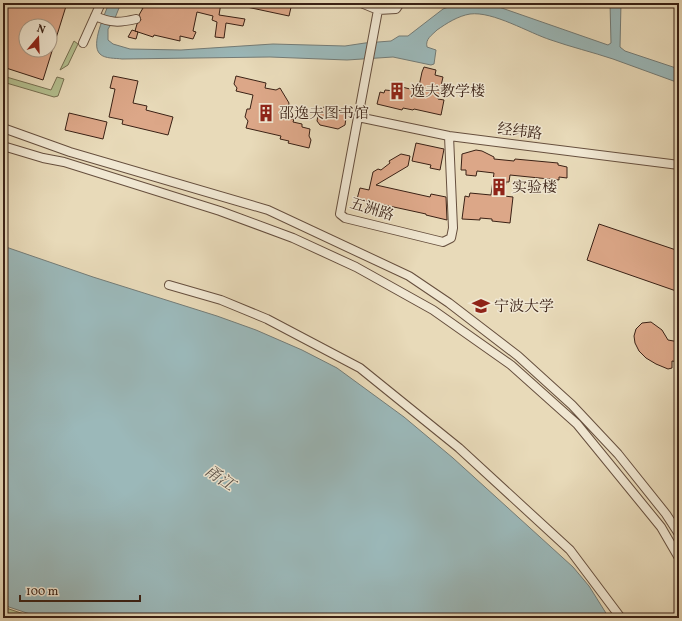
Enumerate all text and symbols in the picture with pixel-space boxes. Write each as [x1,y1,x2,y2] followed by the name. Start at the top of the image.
[18,18,58,58] north arrow
[35,22,47,38] text: N
[387,81,407,101] building icon: 逸夫教学楼
[410,82,485,103] place label: 逸夫教学楼
[256,103,276,123] building icon: 邵逸夫图书馆
[279,104,369,125] place label: 邵逸夫图书馆
[496,119,543,146] street label: 经纬路
[489,177,509,197] building icon: 实验楼
[512,178,557,199] place label: 实验楼
[347,194,396,227] street label: 五洲路
[471,296,491,316] school or university icon: 宁波大学
[494,297,554,318] place label: 宁波大学
[199,461,240,498] water label: 甬江
[20,577,140,603] scale bar
[26,584,59,600] text: 100 m

